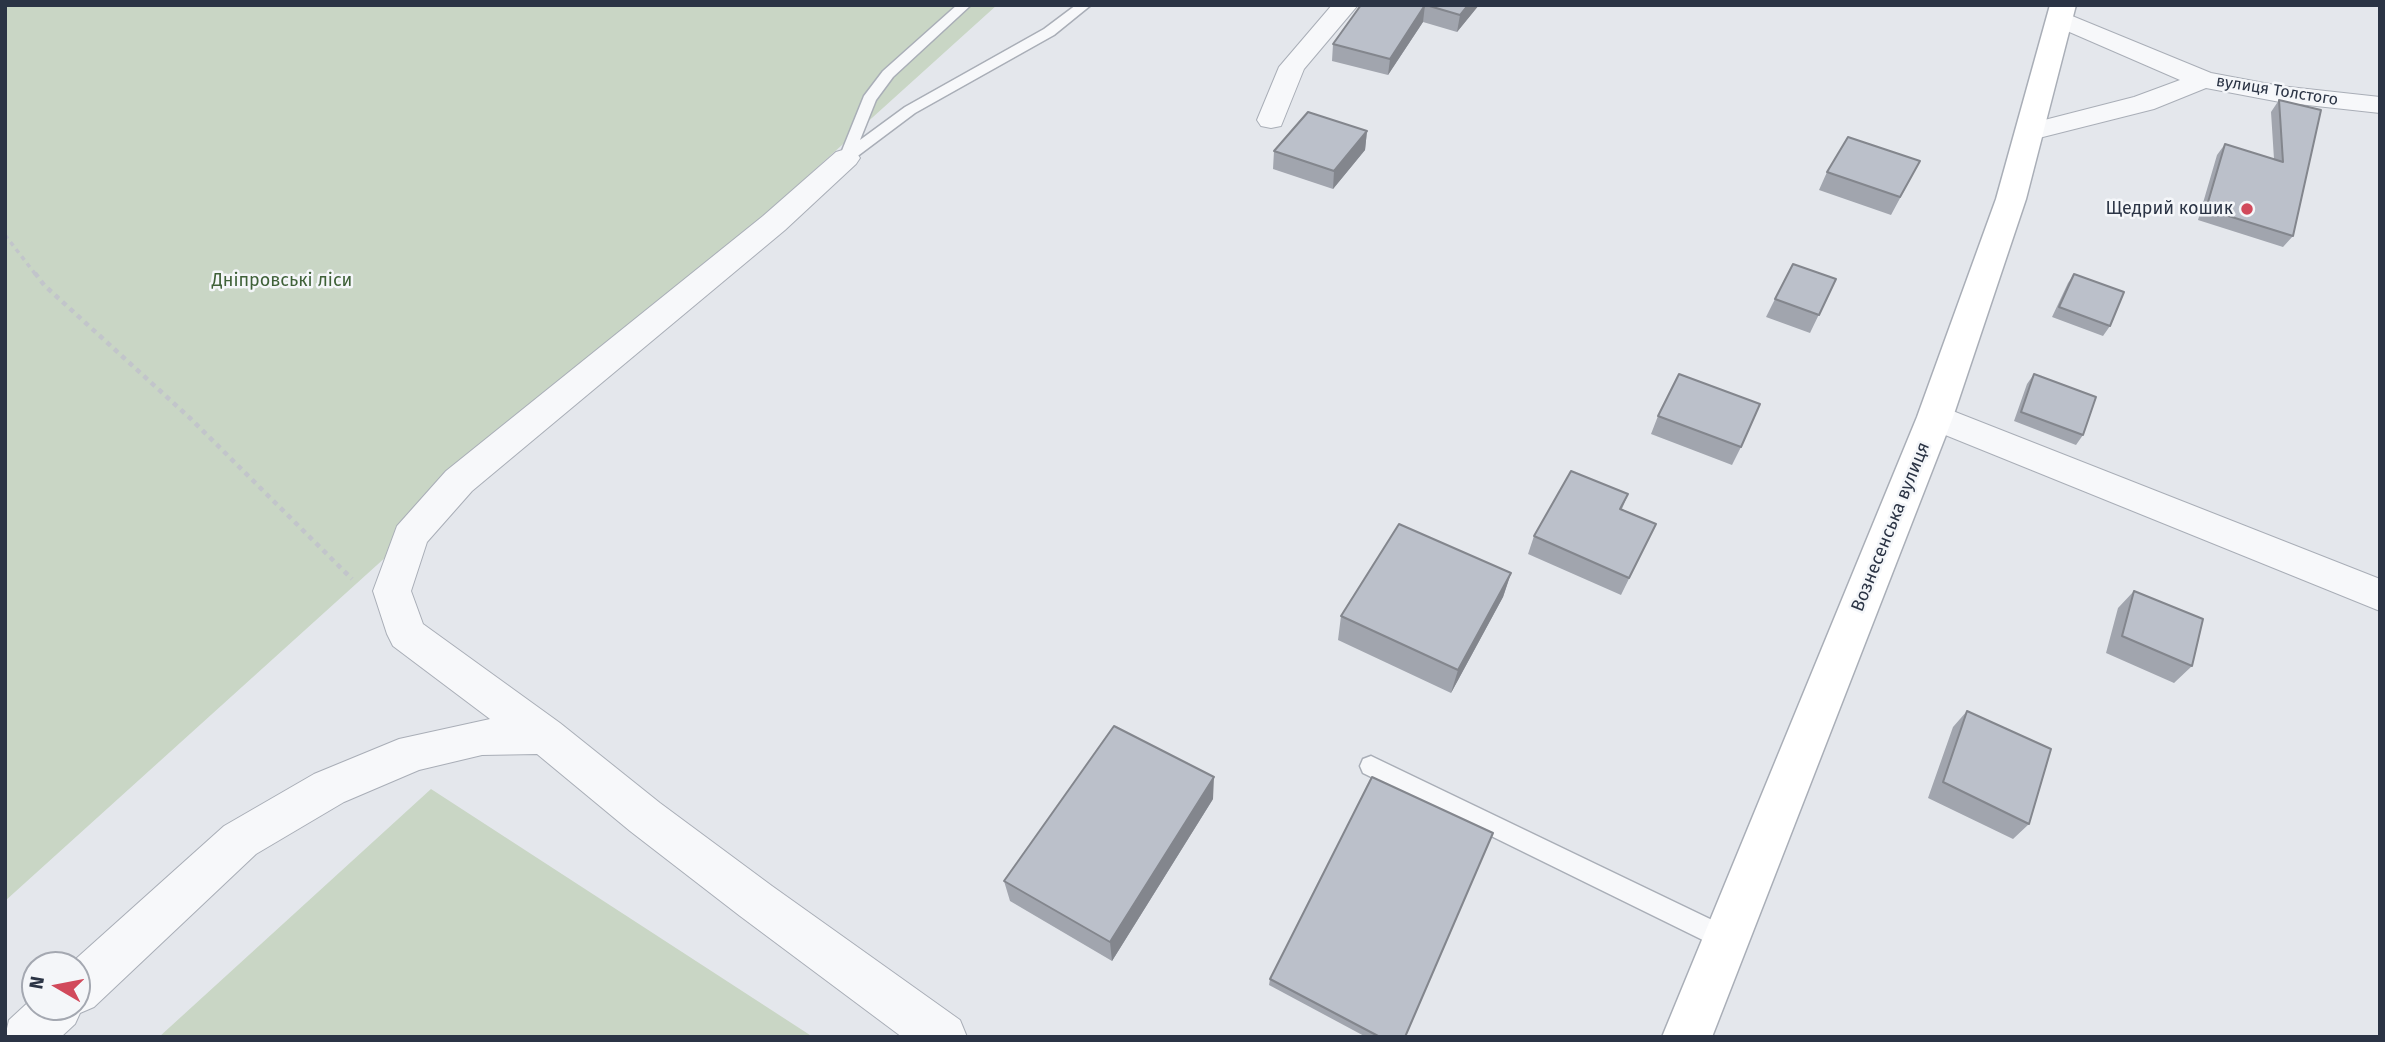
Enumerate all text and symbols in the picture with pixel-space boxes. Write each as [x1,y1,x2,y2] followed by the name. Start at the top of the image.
[2215,72,2339,110] street label: вулиця Толстого
[2105,198,2233,220] place label: Щедрий кошик
[2239,201,2255,217] marker: Щедрий кошик
[212,270,352,292] park label: Дніпровські ліси
[1847,439,1935,615] street label: Вознесенська вулиця
[21,951,91,1021] north arrow
[24,974,49,991] text: N

